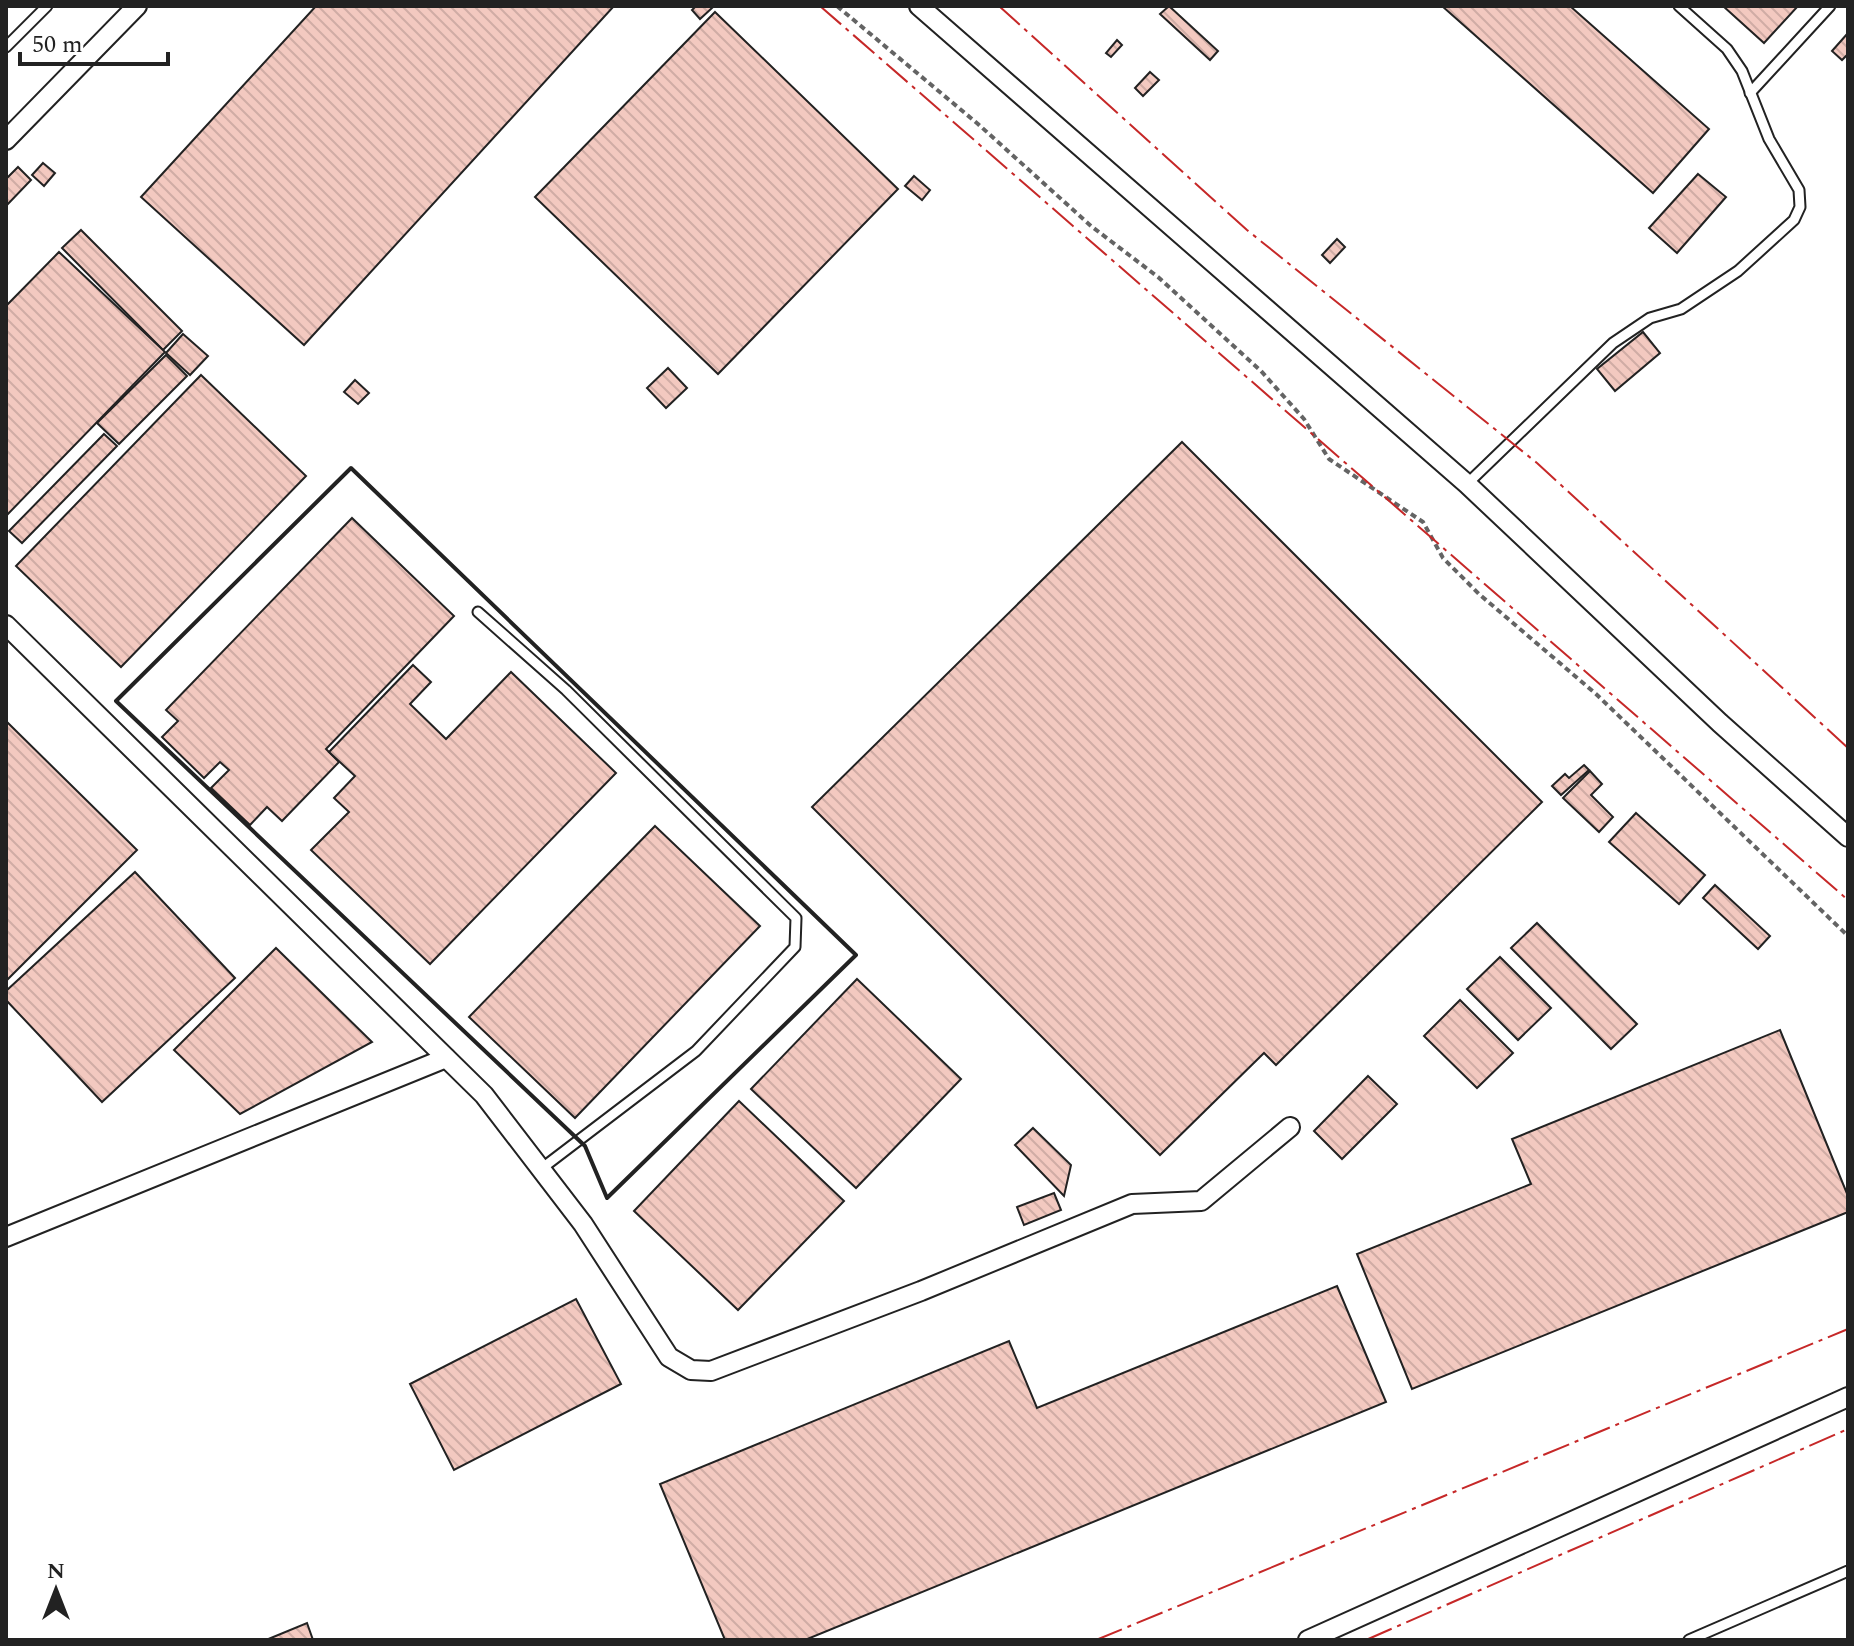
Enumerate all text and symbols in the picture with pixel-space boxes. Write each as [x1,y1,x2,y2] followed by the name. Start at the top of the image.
[20,16,168,66] scale bar
[32,27,83,63] text: 50 m
[16,1550,96,1630] north arrow
[47,1555,65,1588] text: N

